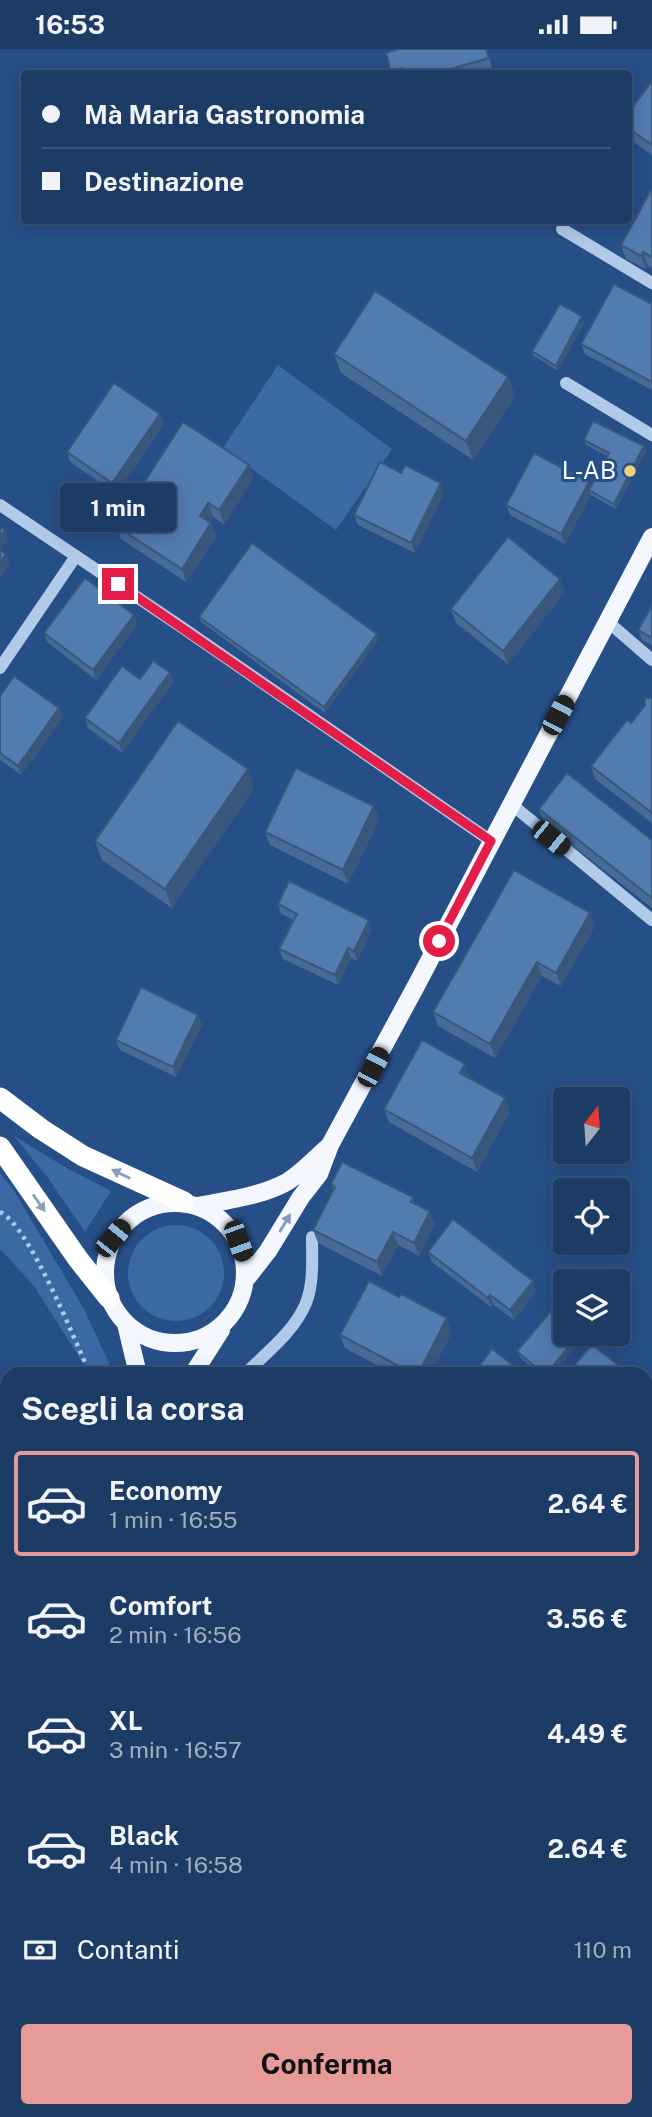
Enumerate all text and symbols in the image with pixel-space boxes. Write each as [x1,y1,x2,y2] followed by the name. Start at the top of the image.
[35,9,105,40] text: 16:53
[84,99,365,130] text: Mà Maria Gastronomia
[84,166,244,197] text: Destinazione
[562,456,616,484] place label: L-AB
[622,463,638,479] marker: L-AB
[60,483,176,531] callout: 1 min
[90,494,146,521] text: 1 min
[102,568,134,600] route end
[539,692,578,738] car
[529,817,574,859] car
[423,925,455,957] route start
[354,1044,393,1090] car
[553,1087,630,1164] north arrow
[553,1087,630,1346] map controls
[111,1169,132,1180] one-way arrow
[553,1178,630,1255] button: locate
[32,1194,46,1212] one-way arrow
[278,1213,291,1232] one-way arrow
[92,1215,135,1261] car
[221,1218,256,1264] car
[553,1269,630,1346] button: layers
[21,1390,245,1427] text: Scegli la corsa
[25,1472,88,1535] icon: car
[109,1475,222,1506] text: Economy
[548,1488,628,1519] text: 2.64 €
[109,1506,238,1533] text: 1 min · 16:55
[25,1587,88,1650] icon: car
[109,1590,212,1621] text: Comfort
[546,1603,628,1634] text: 3.56 €
[109,1621,242,1648] text: 2 min · 16:56
[25,1702,88,1765] icon: car
[109,1705,143,1736] text: XL
[547,1718,628,1749] text: 4.49 €
[109,1736,242,1763] text: 3 min · 16:57
[25,1817,88,1880] icon: car
[109,1820,179,1851] text: Black
[548,1833,628,1864] text: 2.64 €
[109,1851,243,1878] text: 4 min · 16:58
[21,1931,59,1969] icon: cash
[77,1934,179,1965] text: Contanti
[574,1936,632,1963] text: 110 m
[21,2024,632,2104] button: Conferma

